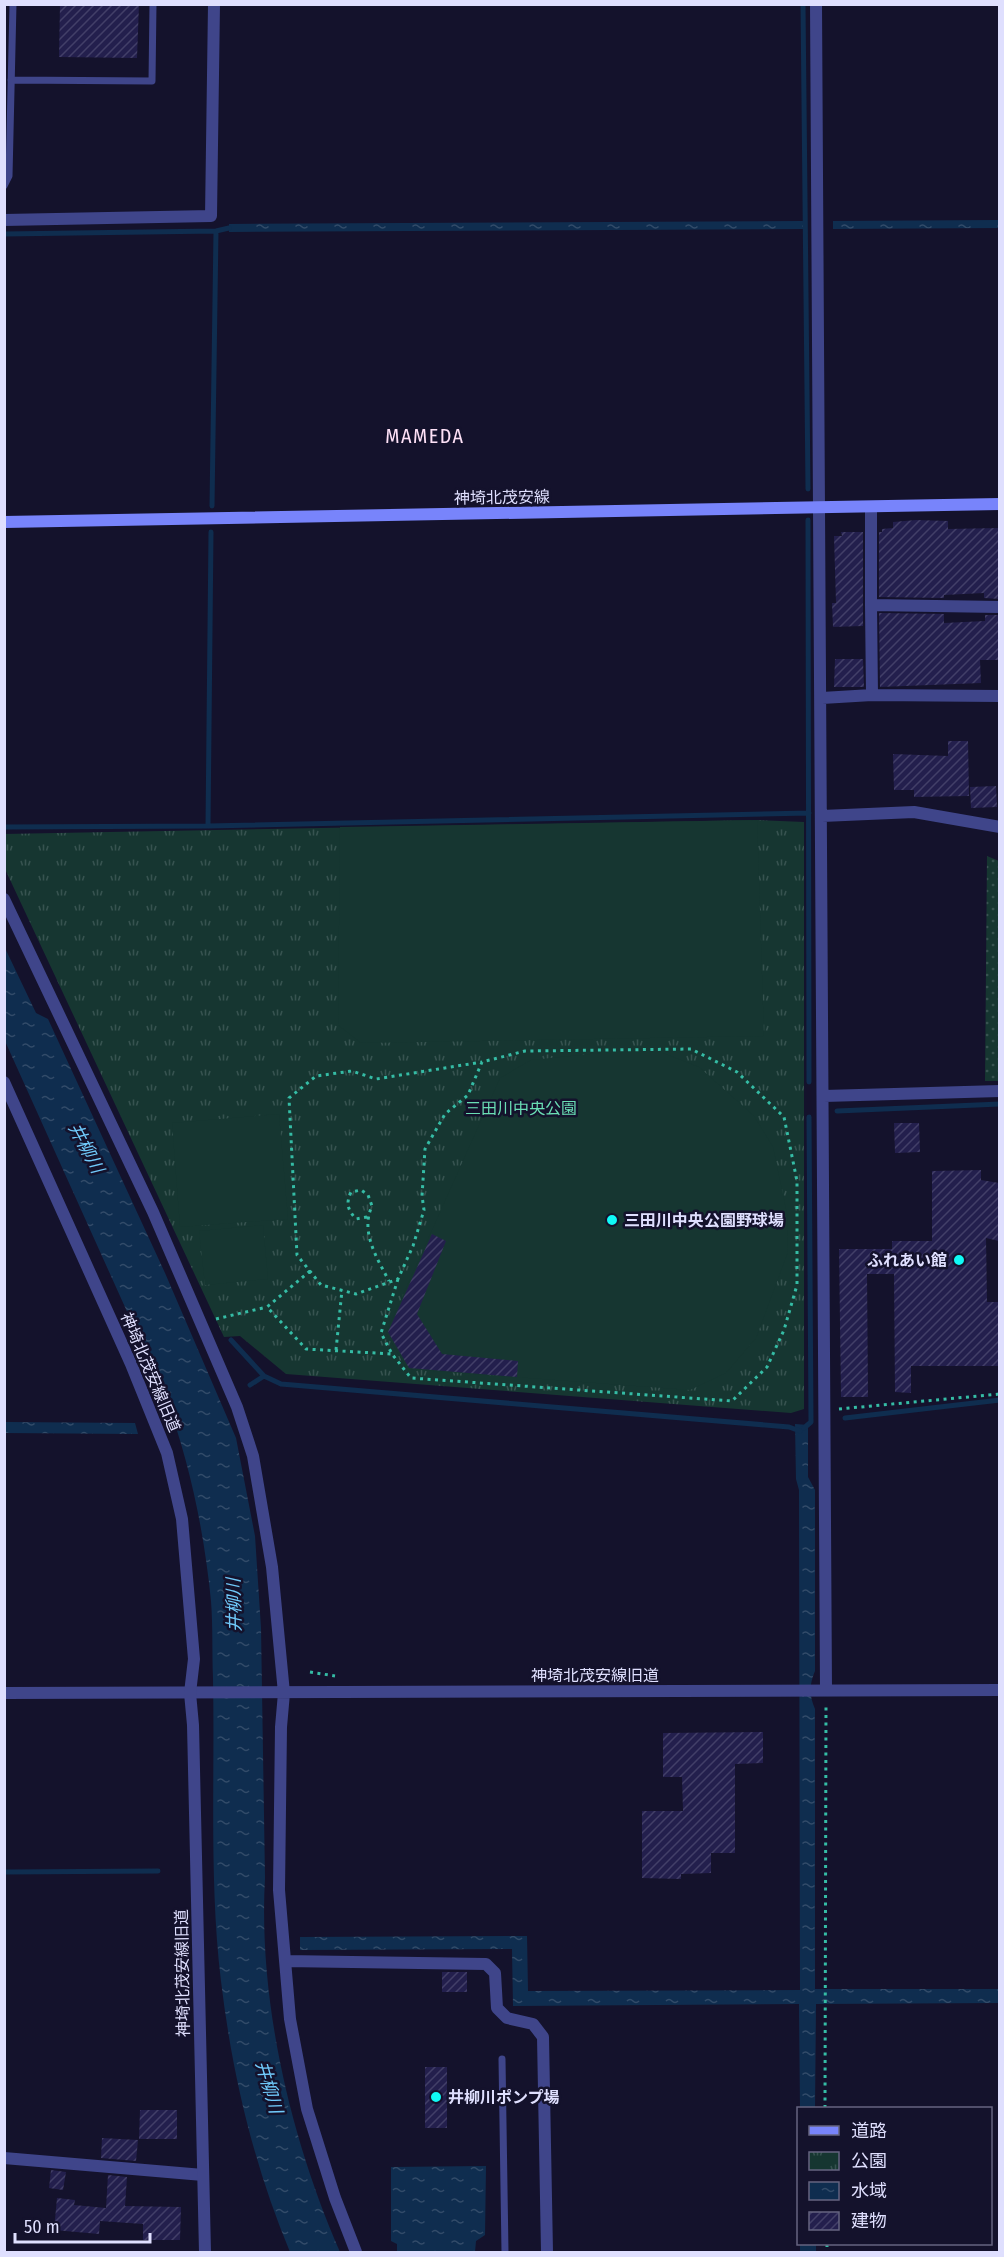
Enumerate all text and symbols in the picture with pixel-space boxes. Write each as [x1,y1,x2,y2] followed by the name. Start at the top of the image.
[385,424,465,448] district label: MAMEDA
[454,487,550,508] street label: 神埼北茂安線
[465,1099,577,1118] park label: 三田川中央公園
[64,1119,109,1179] water label: 井柳川
[624,1211,784,1230] place label: 三田川中央公園野球場
[605,1213,619,1227] marker: 三田川中央公園野球場
[867,1251,947,1270] place label: ふれあい館
[952,1253,966,1267] marker: ふれあい館
[117,1310,184,1435] street label: 神埼北茂安線旧道
[222,1576,245,1632] water label: 井柳川
[531,1666,659,1685] street label: 神埼北茂安線旧道
[172,1909,193,2037] street label: 神埼北茂安線旧道
[251,2058,288,2118] water label: 井柳川
[448,2088,560,2107] place label: 井柳川ポンプ場
[429,2090,443,2104] marker: 井柳川ポンプ場
[797,2107,992,2245] legend
[851,2120,887,2142] text: 道路
[851,2150,887,2172] text: 公園
[851,2180,887,2202] text: 水域
[15,2206,150,2244] scale bar
[851,2210,887,2232] text: 建物
[24,2216,60,2238] text: 50 m

